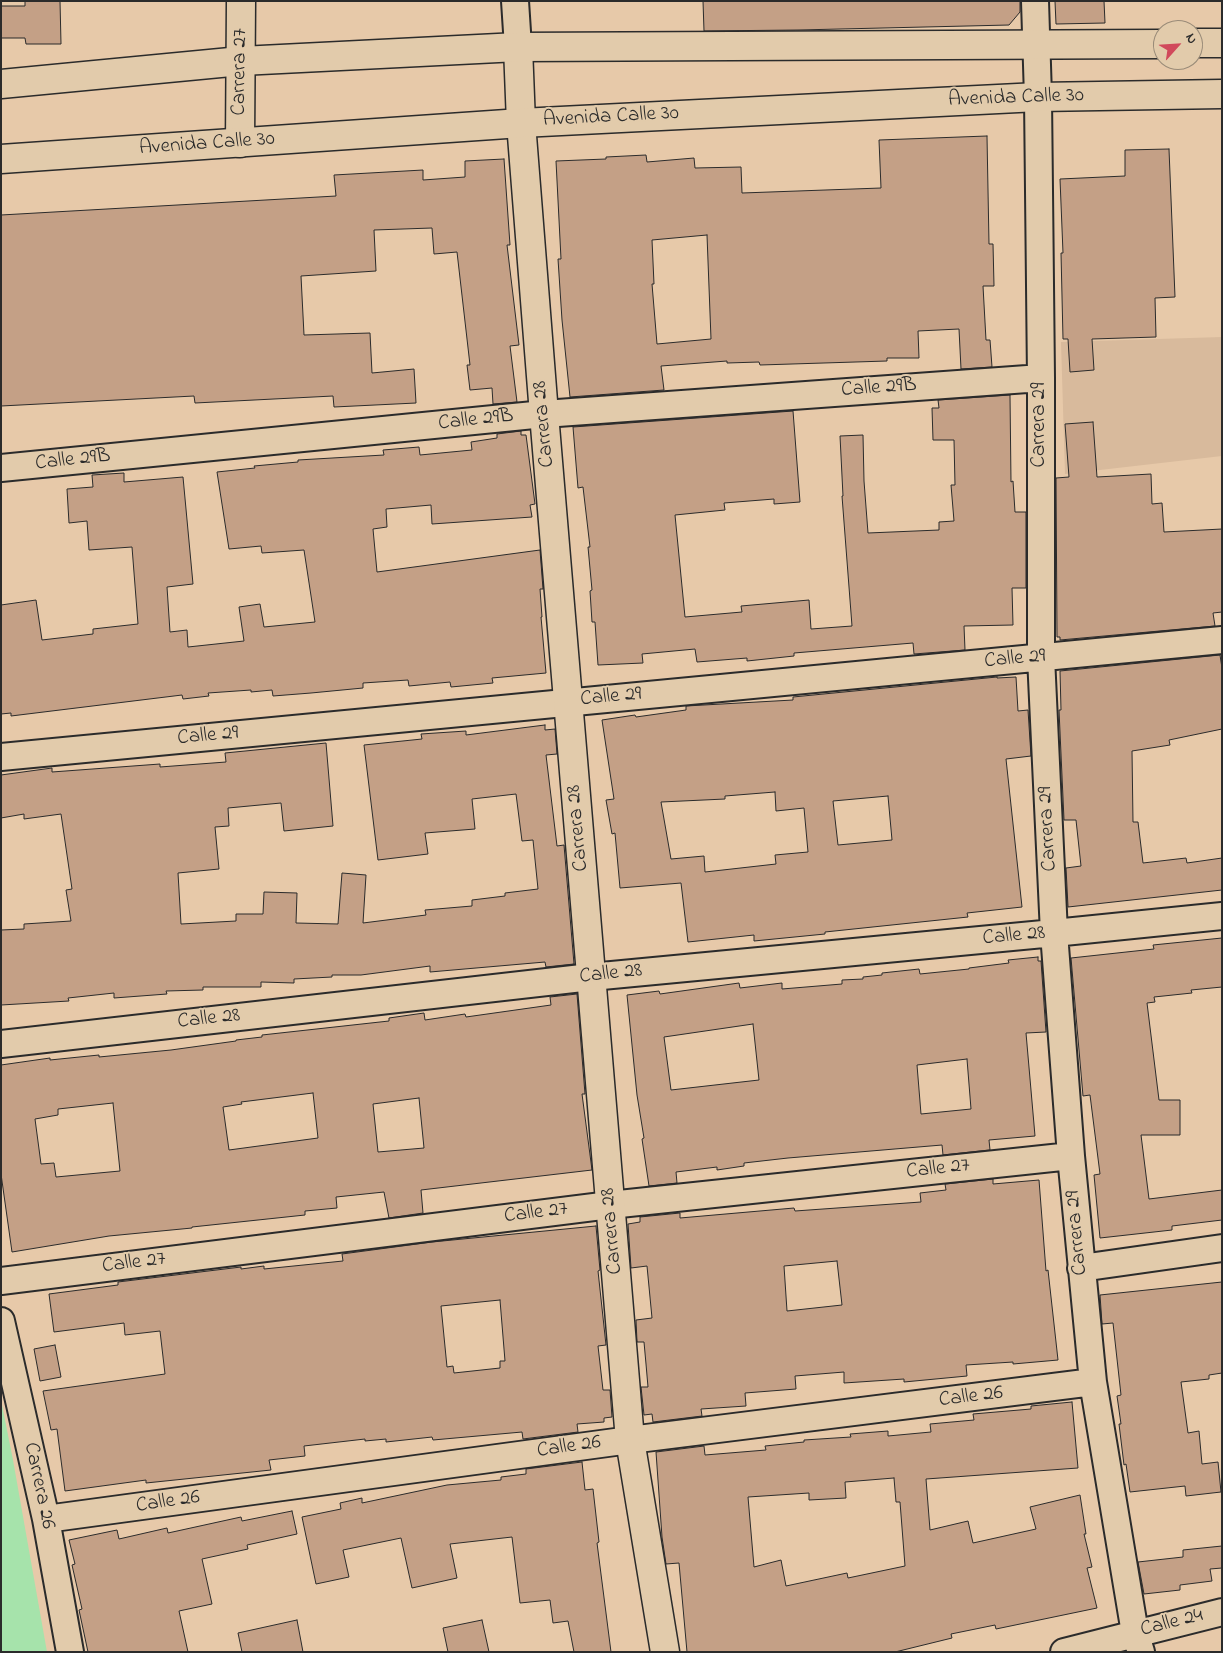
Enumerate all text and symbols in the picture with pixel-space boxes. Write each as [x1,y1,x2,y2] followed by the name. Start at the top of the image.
[1153,20,1203,70] north arrow
[228,28,254,116] street label: Carrera 27
[1180,30,1203,47] text: N
[948,84,1084,114] street label: Avenida Calle 30
[542,102,680,134] street label: Avenida Calle 30
[138,128,276,162] street label: Avenida Calle 30
[840,374,918,404] street label: Calle 29B
[529,380,561,468] street label: Carrera 28
[1028,382,1054,468] street label: Carrera 29
[437,405,515,437] street label: Calle 29B
[34,445,112,477] street label: Calle 29B
[983,645,1047,675] street label: Calle 29
[579,683,643,713] street label: Calle 29
[176,722,240,752] street label: Calle 29
[563,784,595,872] street label: Carrera 28
[1034,786,1064,872] street label: Carrera 29
[982,922,1046,952] street label: Calle 28
[578,959,644,991] street label: Calle 28
[176,1004,242,1036] street label: Calle 28
[905,1154,971,1186] street label: Calle 27
[597,1187,629,1275] street label: Carrera 28
[1062,1189,1094,1277] street label: Carrera 29
[503,1198,569,1230] street label: Calle 27
[101,1248,167,1280] street label: Calle 27
[938,1382,1004,1414] street label: Calle 26
[535,1431,603,1465] street label: Calle 26
[17,1440,59,1532] street label: Carrera 26
[134,1486,202,1520] street label: Calle 26
[1138,1604,1206,1644] street label: Calle 24

